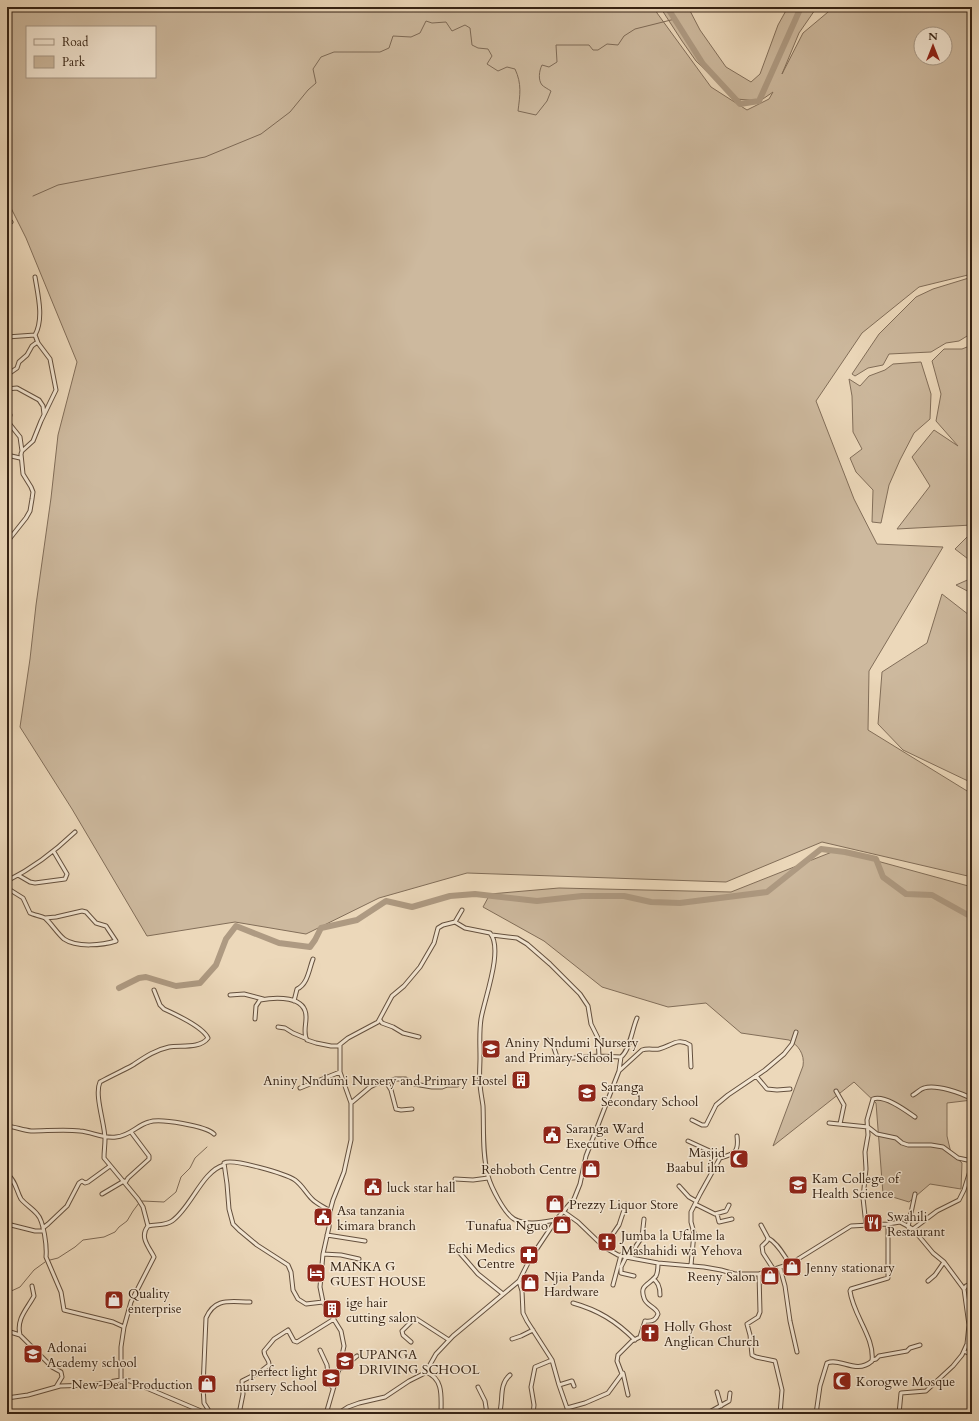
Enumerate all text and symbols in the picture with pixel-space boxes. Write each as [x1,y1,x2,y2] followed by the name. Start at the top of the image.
[26,26,156,78] legend
[913,26,953,66] north arrow
[928,29,938,44] text: N
[62,34,89,50] text: Road
[62,54,86,70] text: Park
[505,1034,639,1067] place label: Aniny Nndumi Nursery and Primary School
[480,1038,502,1060] school or university icon: Aniny Nndumi Nursery and Primary School
[510,1069,532,1091] building icon: Aniny Nndumi Nursery and Primary Hostel
[263,1072,508,1090] place label: Aniny Nndumi Nursery and Primary Hostel
[601,1078,699,1111] place label: Saranga Secondary School
[576,1082,598,1104] school or university icon: Saranga Secondary School
[566,1120,658,1153] place label: Saranga Ward Executive Office
[541,1124,563,1146] public building icon: Saranga Ward Executive Office
[666,1144,725,1177] place label: Masjid Baabul ilm
[728,1148,750,1170] mosque icon: Masjid Baabul ilm
[580,1158,602,1180] shop icon: Rehoboth Centre
[481,1161,577,1179] place label: Rehoboth Centre
[812,1170,901,1203] place label: Kam College of Health Science
[787,1174,809,1196] school or university icon: Kam College of Health Science
[362,1176,384,1198] public building icon: luck star hall
[387,1179,456,1197] place label: luck star hall
[544,1193,566,1215] shop icon: Prezzy Liquor Store
[569,1196,679,1214] place label: Prezzy Liquor Store
[337,1202,416,1235] place label: Asa tanzania kimara branch
[312,1206,334,1228] public building icon: Asa tanzania kimara branch
[887,1208,945,1241] place label: Swahili Restaurant
[862,1212,884,1234] restaurant icon: Swahili Restaurant
[551,1214,573,1236] shop icon: Tunafua Nguo
[466,1217,548,1235] place label: Tunafua Nguo
[619,1227,743,1260] place label: Jumba la Ufalme la Mashahidi wa Yehova
[596,1231,618,1253] church icon: Jumba la Ufalme la Mashahidi wa Yehova
[448,1240,515,1273] place label: Echi Medics Centre
[518,1244,540,1266] pharmacy icon: Echi Medics Centre
[781,1256,803,1278] shop icon: Jenny stationary
[330,1258,426,1291] place label: MANKA G GUEST HOUSE
[804,1259,895,1277] place label: Jenny stationary
[305,1262,327,1284] hotel icon: MANKA G GUEST HOUSE
[759,1265,781,1287] shop icon: Reeny Salon
[544,1268,605,1301] place label: Njia Panda Hardware
[688,1268,757,1286] place label: Reeny Salon
[519,1272,541,1294] shop icon: Njia Panda Hardware
[128,1285,182,1318] place label: Quality enterprise
[103,1289,125,1311] shop icon: Quality enterprise
[346,1294,417,1327] place label: ige hair cutting salon
[321,1298,343,1320] building icon: ige hair cutting salon
[664,1318,759,1351] place label: Holly Ghost Anglican Church
[639,1322,661,1344] church icon: Holly Ghost Anglican Church
[47,1339,137,1372] place label: Adonai Academy school
[22,1343,44,1365] school or university icon: Adonai Academy school
[359,1346,480,1379] place label: UPANGA DRIVING SCHOOL
[334,1350,356,1372] school or university icon: UPANGA DRIVING SCHOOL
[235,1363,318,1396] place label: perfect light nursery School
[320,1367,342,1389] school or university icon: perfect light nursery School
[831,1370,853,1392] mosque icon: Korogwe Mosque
[196,1373,218,1395] shop icon: New Deal Production
[856,1373,955,1391] place label: Korogwe Mosque
[72,1376,194,1394] place label: New Deal Production

